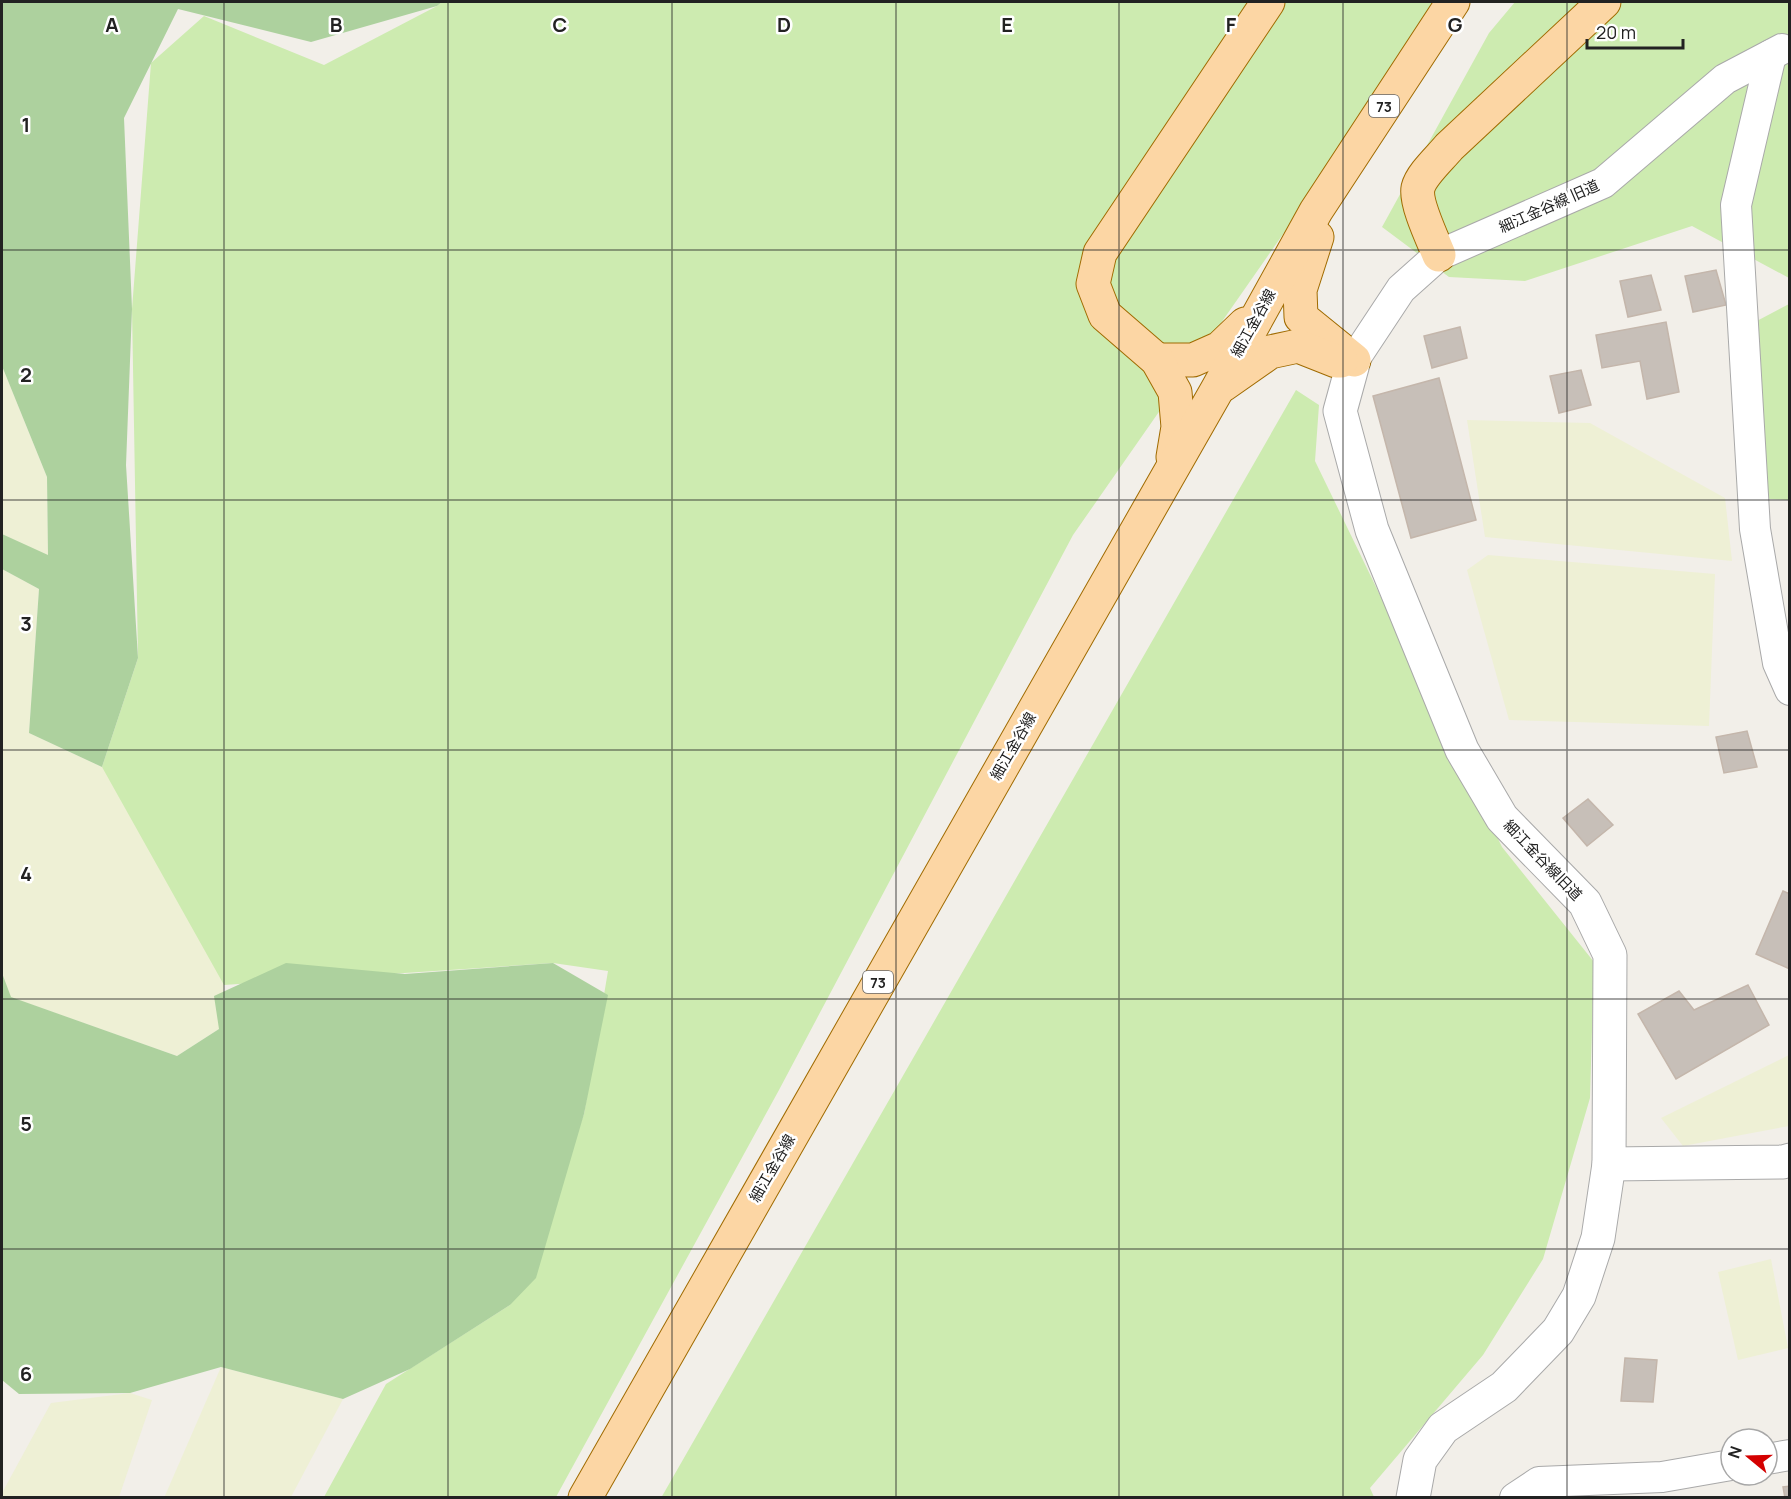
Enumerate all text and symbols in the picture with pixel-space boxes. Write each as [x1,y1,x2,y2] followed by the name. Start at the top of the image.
[105,11,119,38] text: A
[330,11,343,38] text: B
[553,11,567,38] text: C
[777,11,791,38] text: D
[1001,11,1013,38] text: E
[1226,11,1237,38] text: F
[1448,11,1463,38] text: G
[1587,12,1683,50] scale bar
[1596,20,1636,44] text: 20 m
[1369,95,1399,117] road number: 73
[22,111,30,138] text: 1
[1495,174,1603,238] street label: 細江金谷線 旧道
[1226,285,1280,361] street label: 細江金谷線
[20,361,32,388] text: 2
[20,610,32,637] text: 3
[985,708,1041,784] street label: 細江金谷線
[1499,815,1587,905] street label: 細江金谷線旧道
[20,860,32,887] text: 4
[863,971,893,993] road number: 73
[20,1110,32,1137] text: 5
[744,1130,800,1206] street label: 細江金谷線
[20,1360,32,1387] text: 6
[1719,1427,1779,1487] north arrow
[1723,1443,1747,1461] text: N

